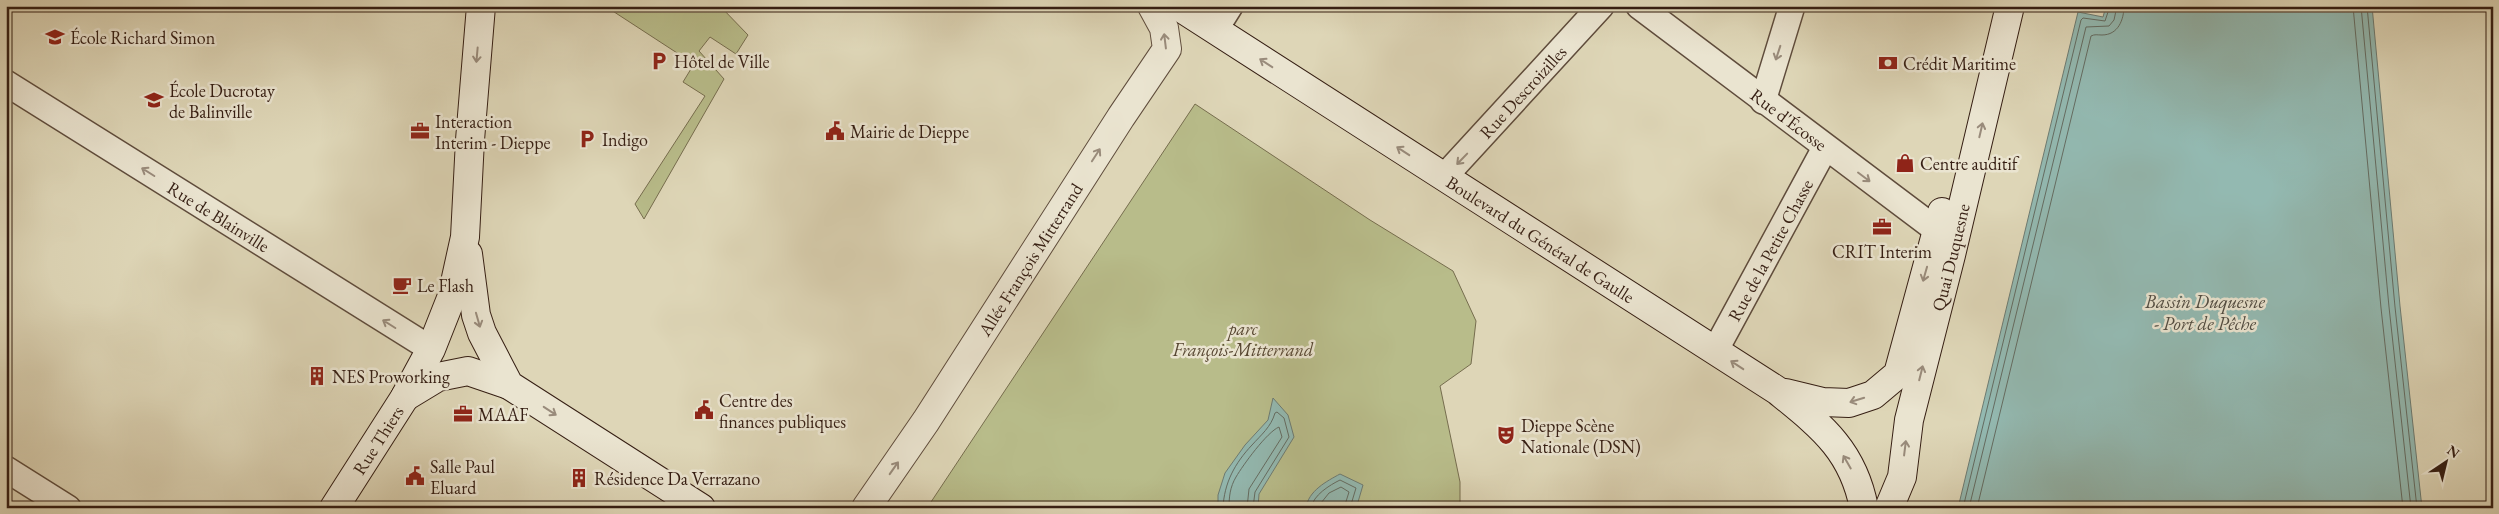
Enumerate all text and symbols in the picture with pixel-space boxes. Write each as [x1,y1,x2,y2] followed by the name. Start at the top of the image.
[44,26,66,48] school or university icon: École Richard Simon
[70,26,216,49] place label: École Richard Simon
[1160,33,1170,49] one-way arrow
[1474,40,1571,143] street label: Rue Descroizilles
[1772,45,1782,61] one-way arrow
[472,47,482,63] one-way arrow
[648,50,670,72] parking icon: Hôtel de Ville
[674,50,770,73] place label: Hôtel de Ville
[1877,52,1899,74] bank icon: Crédit Maritime
[1903,52,2016,75] place label: Crédit Maritime
[1260,57,1274,67] one-way arrow
[169,79,275,123] place label: École Ducrotay de Balinville
[1746,83,1832,155] street label: Rue d'Écosse
[143,89,165,111] school or university icon: École Ducrotay de Balinville
[435,110,551,154] place label: Interaction Interim - Dieppe
[409,120,431,142] office icon: Interaction Interim - Dieppe
[824,120,846,142] public building icon: Mairie de Dieppe
[850,120,969,143] place label: Mairie de Dieppe
[1977,123,1986,139] one-way arrow
[576,128,598,150] parking icon: Indigo
[602,128,648,151] place label: Indigo
[1396,145,1410,156] one-way arrow
[1091,149,1101,163] one-way arrow
[1894,152,1916,174] shop icon: Centre auditif
[1920,152,2020,175] place label: Centre auditif
[1456,153,1468,165] one-way arrow
[141,167,155,177] one-way arrow
[1442,170,1639,308] street label: Boulevard du Général de Gaulle
[1857,171,1870,182] one-way arrow
[1722,175,1818,325] street label: Rue de la Petite Chasse
[163,176,274,257] street label: Rue de Blainville
[972,178,1088,341] street label: Allée François Mitterrand
[1926,201,1974,313] street label: Quai Duquesne
[1871,216,1893,238] office icon: CRIT Interim
[1832,240,1932,263] place label: CRIT Interim
[1920,266,1930,282] one-way arrow
[391,274,413,296] cafe icon: Le Flash
[417,274,474,297] place label: Le Flash
[2144,289,2265,336] water label: Bassin Duquesne - Port de Pêche
[474,312,483,328] one-way arrow
[1172,317,1314,362] park label: parc François-Mitterrand
[383,318,397,328] one-way arrow
[1730,360,1744,370] one-way arrow
[306,365,328,387] building icon: NES Proworking
[332,365,450,388] place label: NES Proworking
[1917,366,1926,382] one-way arrow
[719,389,846,433] place label: Centre des finances publiques
[1850,396,1866,405] one-way arrow
[693,399,715,421] public building icon: Centre des finances publiques
[347,401,408,479] street label: Rue Thiers
[452,403,474,425] office icon: MAAF
[478,403,528,426] place label: MAAF
[543,406,557,416] one-way arrow
[1521,414,1641,458] place label: Dieppe Scène Nationale (DSN)
[1495,424,1517,446] theatre icon: Dieppe Scène Nationale (DSN)
[2422,436,2472,486] north arrow
[1900,440,1910,456] one-way arrow
[2444,441,2464,462] text: N
[430,455,495,499] place label: Salle Paul Eluard
[1842,456,1852,470] one-way arrow
[889,461,899,475] one-way arrow
[404,465,426,487] public building icon: Salle Paul Eluard
[568,467,590,489] building icon: Résidence Da Verrazano
[594,467,760,490] place label: Résidence Da Verrazano

